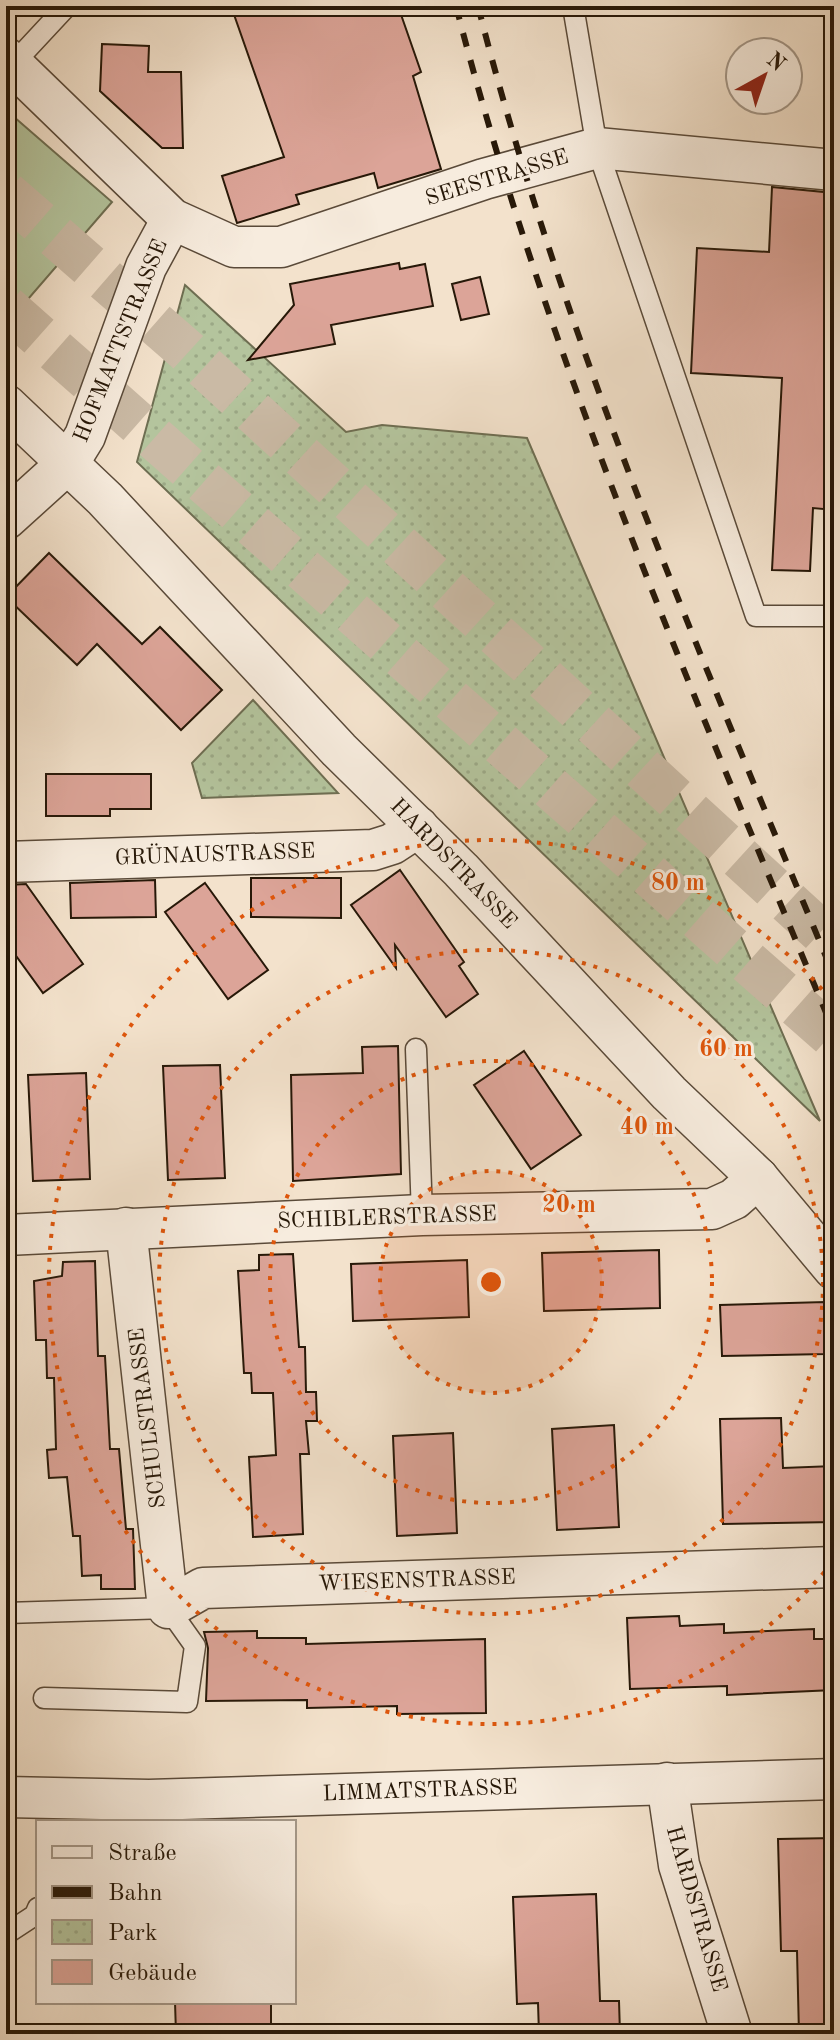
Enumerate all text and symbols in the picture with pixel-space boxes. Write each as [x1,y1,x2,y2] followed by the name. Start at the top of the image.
[724,36,804,116] north arrow
[762,48,789,76] text: N
[423,146,571,210] street label: SEESTRASSE
[70,236,172,446] street label: HOFMATTSTRASSE
[386,795,520,933] street label: HARDSTRASSE
[114,838,316,869] street label: GRÜNAUSTRASSE
[651,872,705,896] text: 80 m
[699,1038,753,1062] text: 60 m
[620,1116,674,1140] text: 40 m
[542,1194,596,1218] text: 20 m
[277,1203,497,1233] street label: SCHIBLERSTRASSE
[477,1268,505,1296] centre of rings
[126,1326,170,1510] street label: SCHULSTRASSE
[318,1567,516,1595] street label: WIESENSTRASSE
[322,1777,518,1805] street label: LIMMATSTRASSE
[36,1820,296,2004] legend
[662,1824,730,1994] street label: HARDSTRASSE
[108,1842,177,1866] text: Straße
[108,1882,162,1906] text: Bahn
[108,1922,157,1946] text: Park
[108,1962,197,1986] text: Gebäude

